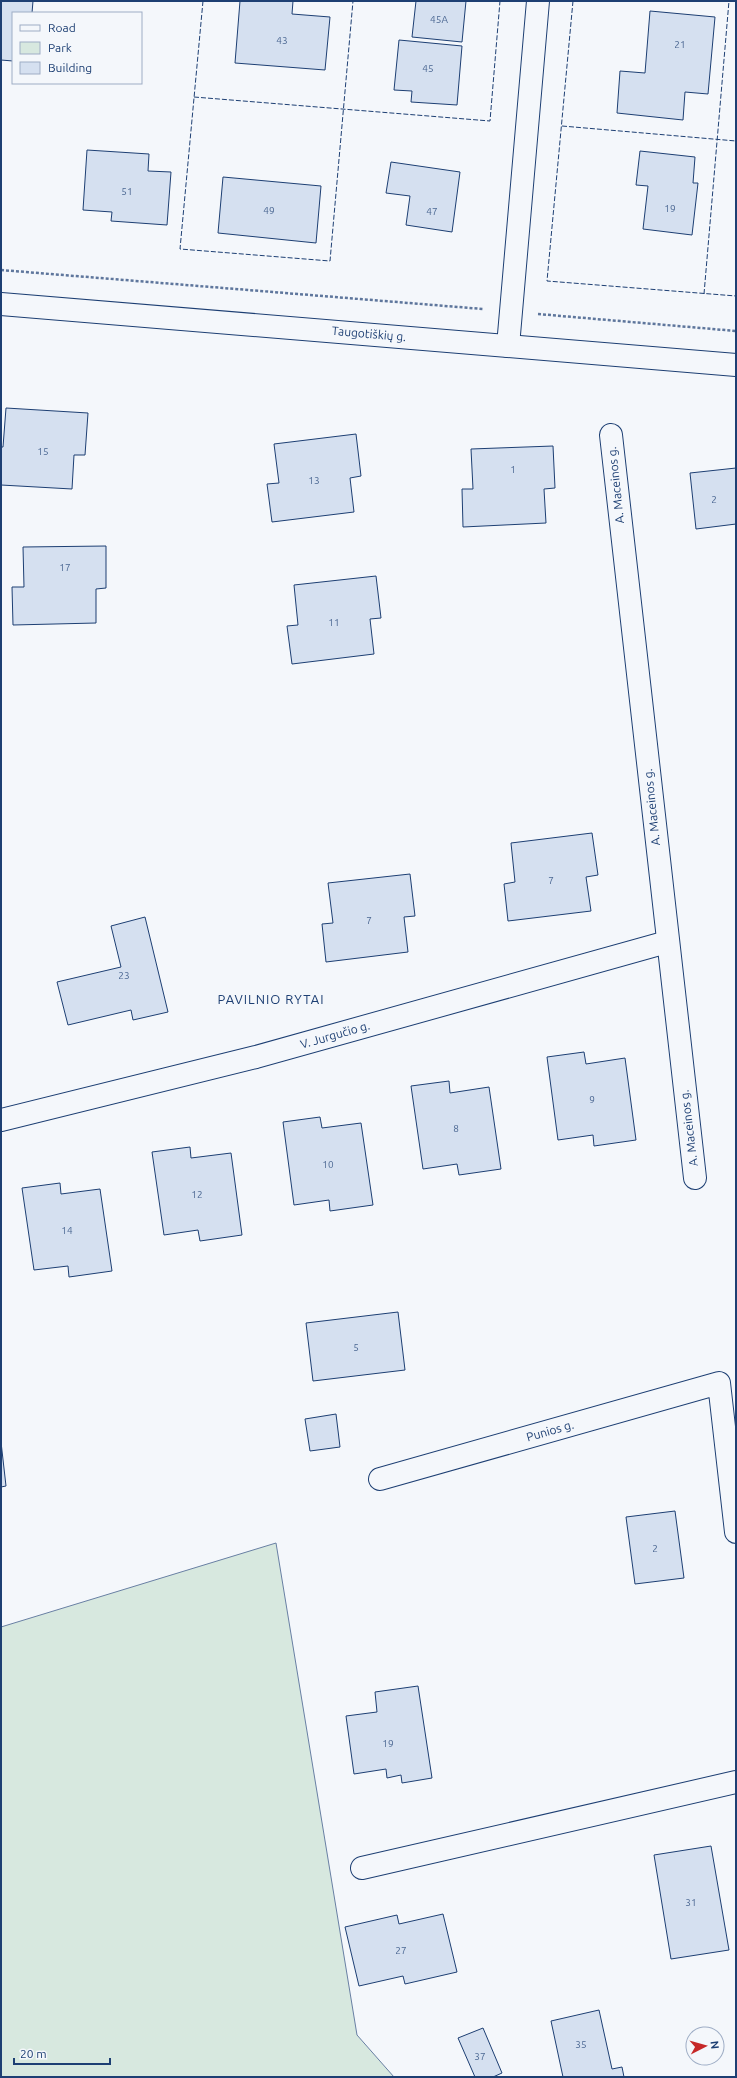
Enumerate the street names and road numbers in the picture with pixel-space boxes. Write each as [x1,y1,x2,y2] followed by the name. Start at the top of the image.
[331,324,407,343] street label: Taugotiškių g.
[605,446,626,524] street label: A. Maceinos g.
[641,768,662,846] street label: A. Maceinos g.
[299,1018,371,1051] street label: V. Jurgučio g.
[677,1089,700,1167] street label: A. Maceinos g.
[525,1418,575,1443] street label: Punios g.

